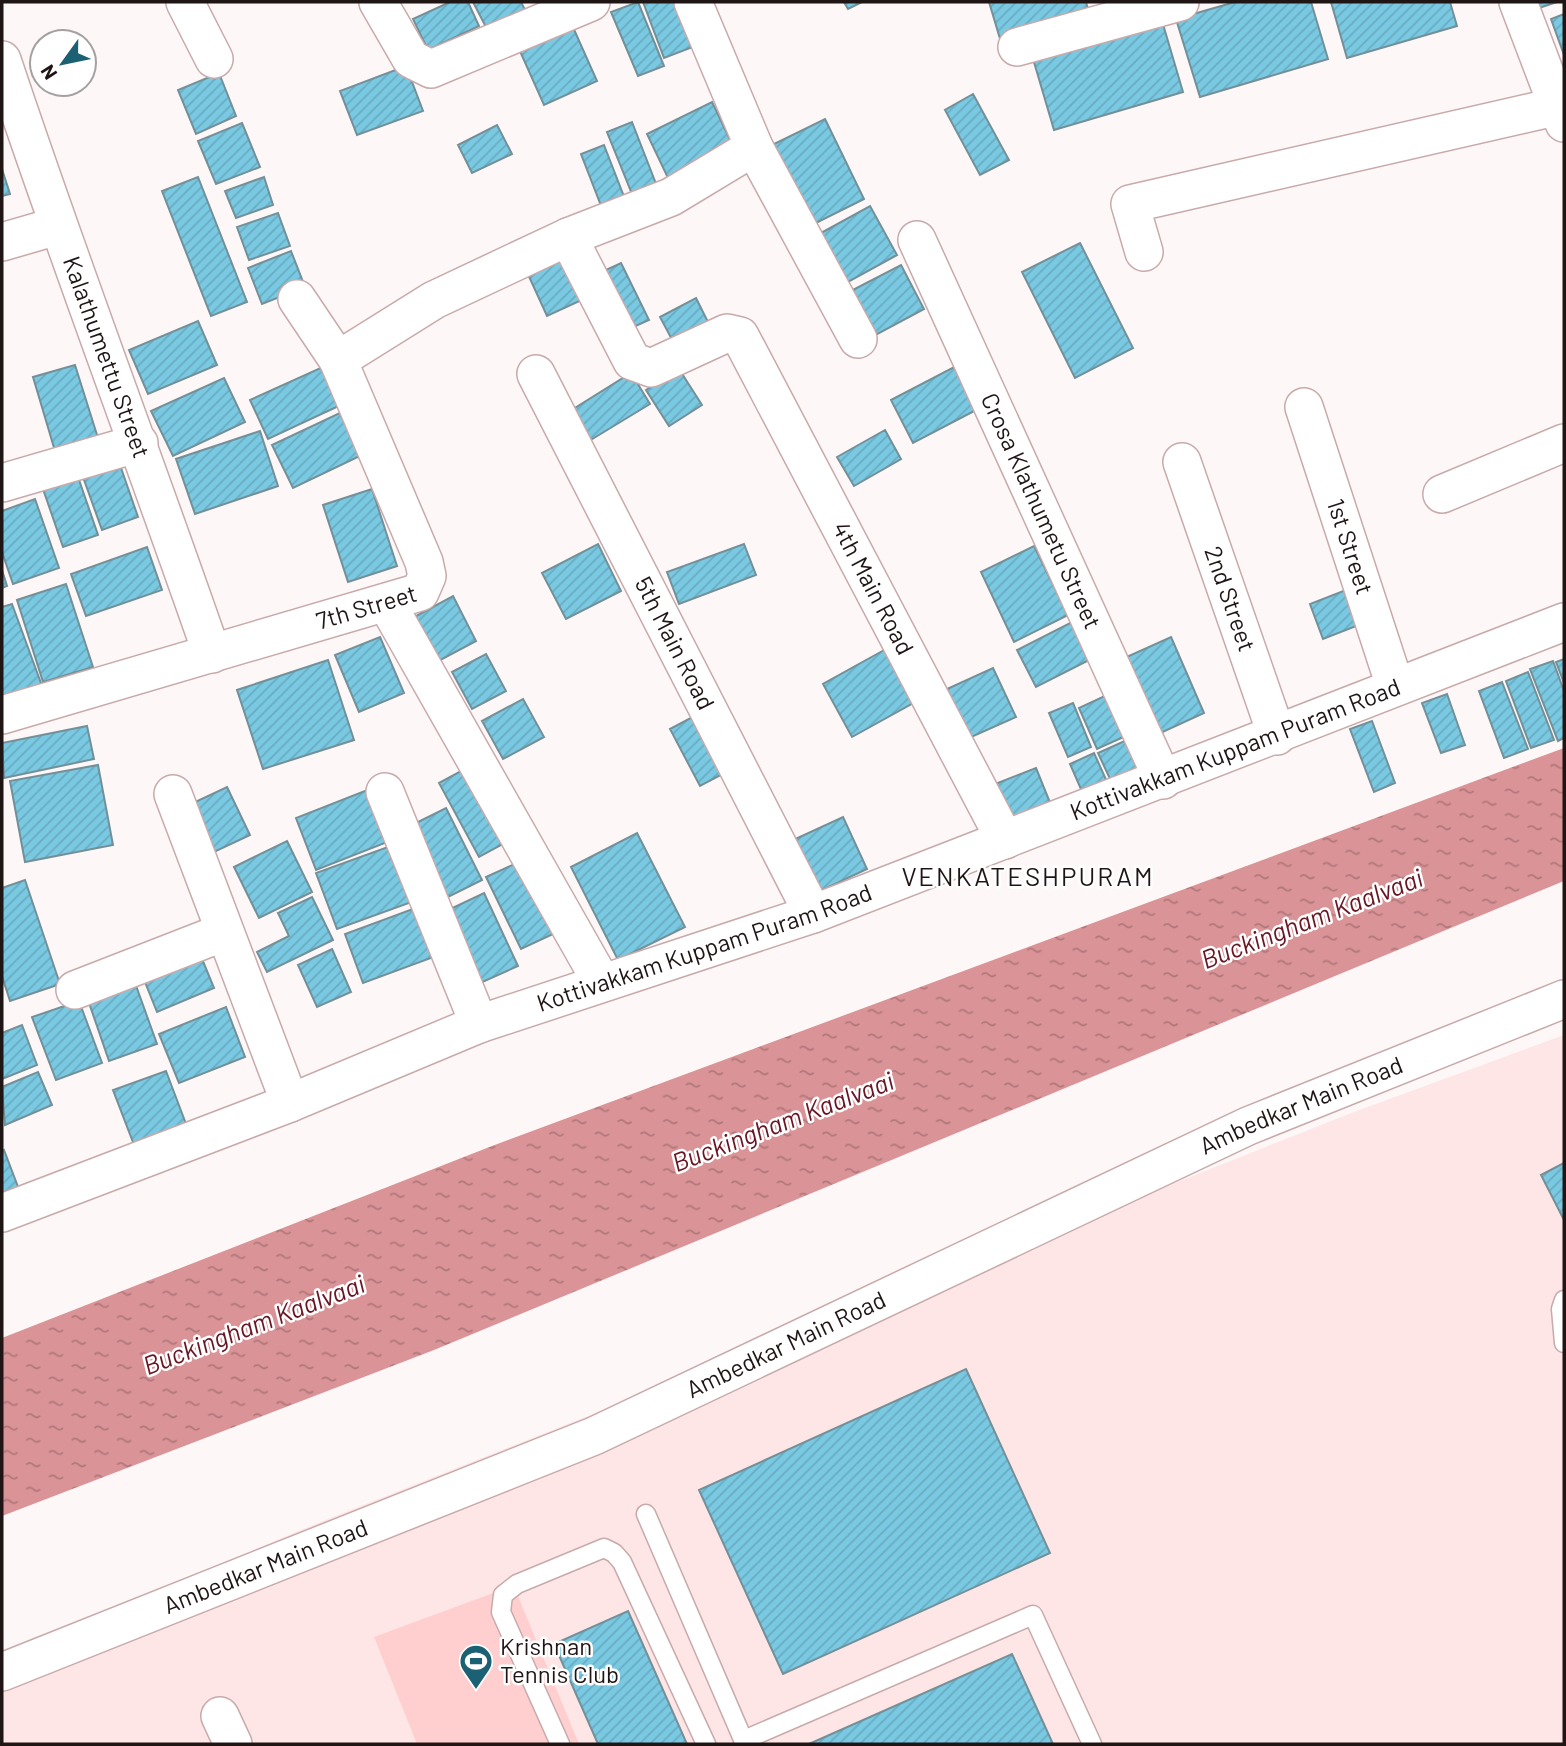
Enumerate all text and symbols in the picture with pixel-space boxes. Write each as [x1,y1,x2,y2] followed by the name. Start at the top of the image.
[28,28,98,98] north arrow
[35,61,61,84] text: N
[58,252,157,462] street label: Kalathumettu Street
[976,388,1108,633] street label: Crosa Klathumetu Street
[1322,495,1380,598] street label: 1st Street
[827,516,921,659] street label: 4th Main Road
[1199,542,1262,655] street label: 2nd Street
[630,572,722,714] street label: 5th Main Road
[312,578,420,635] street label: 7th Street
[1066,671,1404,826] street label: Kottivakkam Kuppam Puram Road
[901,860,1155,891] district label: VENKATESHPURAM
[1196,861,1427,974] water label: Buckingham Kaalvaai
[533,877,876,1017] street label: Kottivakkam Kuppam Puram Road
[1194,1049,1406,1160] street label: Ambedkar Main Road
[667,1064,898,1177] water label: Buckingham Kaalvaai
[138,1267,369,1380] water label: Buckingham Kaalvaai
[681,1284,890,1403] street label: Ambedkar Main Road
[159,1512,372,1619] street label: Ambedkar Main Road
[500,1631,619,1688] place label: Krishnan Tennis Club
[457,1642,495,1691] sports icon: Krishnan Tennis Club

